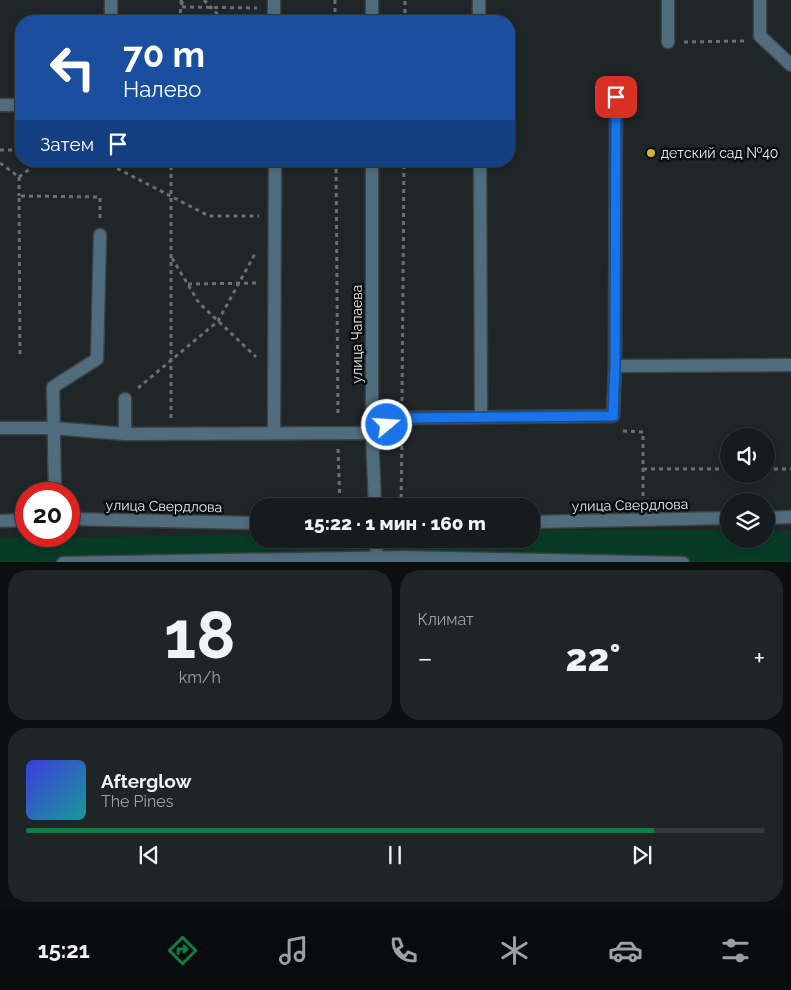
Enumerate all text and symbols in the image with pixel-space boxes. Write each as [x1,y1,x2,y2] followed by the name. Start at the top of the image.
[123,34,205,75] text: 70 m
[40,35,105,100] icon: left
[123,76,201,102] text: Налево
[595,76,637,118] pin
[602,83,630,111] icon: arrive
[104,130,132,158] icon: arrive
[40,133,94,155] text: Затем
[661,145,778,161] place label: детский сад №40
[645,147,657,159] marker: детский сад №40
[349,285,365,383] street label: улица Чапаева
[360,398,412,450] position arrow
[720,428,775,548] map controls
[720,428,775,483] button: sound
[15,482,80,547] speed limit sign: 20
[720,493,775,548] button: layers
[572,496,688,514] street label: улица Свердлова
[106,497,222,515] street label: улица Свердлова
[304,512,486,534] text: 15:22 · 1 мин · 160 m
[164,597,235,673] text: 18
[418,610,474,629] text: Климат
[565,635,621,680] text: 22°
[418,642,433,675] text: −
[753,642,765,675] text: +
[179,668,221,687] text: km/h
[101,770,191,792] text: Afterglow
[101,792,173,811] text: The Pines
[135,841,163,869] icon: previous
[381,841,409,869] icon: pause
[628,841,656,869] icon: next
[165,933,200,968] icon: directions
[276,933,311,968] icon: music
[386,933,421,968] icon: phone
[497,933,532,968] icon: climate
[608,933,643,968] icon: car
[718,933,753,968] icon: filters
[38,937,90,963] text: 15:21

